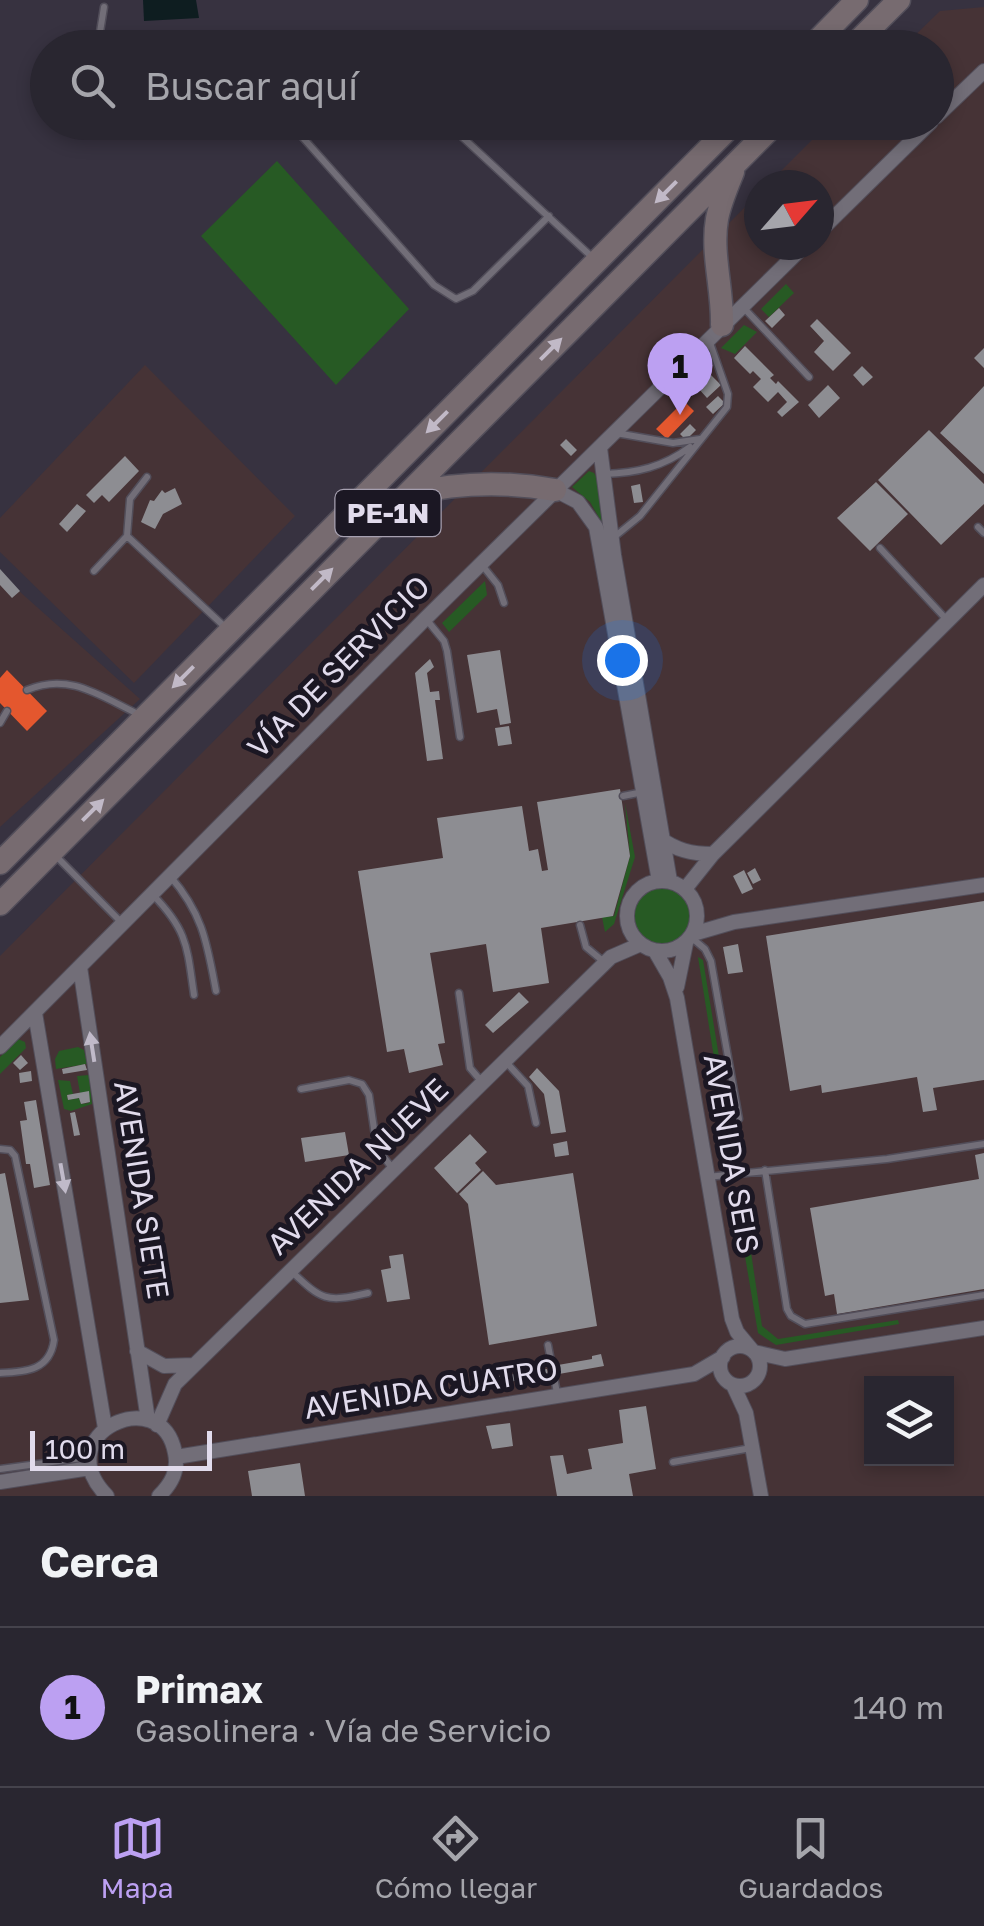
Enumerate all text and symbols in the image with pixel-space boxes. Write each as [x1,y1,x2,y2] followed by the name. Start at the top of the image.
[30,30,954,140] search box
[65,58,120,113] icon: search
[145,63,358,108] text: Buscar aquí
[744,170,834,260] north arrow
[655,179,678,203] one-way arrow
[648,332,712,415] pin: 1
[539,337,563,361] one-way arrow
[425,410,449,433] one-way arrow
[336,490,440,536] road number: PE-1N
[240,568,437,765] street label: VÍA DE SERVICIO
[310,568,334,592] one-way arrow
[597,635,648,686] your location
[172,665,195,689] one-way arrow
[81,799,105,822] one-way arrow
[83,1031,99,1062] one-way arrow
[697,1051,767,1256] street label: AVENIDA SEIS
[259,1071,455,1262] street label: AVENIDA NUEVE
[107,1078,177,1301] street label: AVENIDA SIETE
[56,1163,71,1194] one-way arrow
[301,1350,560,1426] street label: AVENIDA CUATRO
[864,1376,954,1466] map controls
[864,1376,954,1466] button: layers
[30,1426,212,1470] scale bar
[45,1432,125,1465] text: 100 m
[40,1536,159,1586] text: Cerca
[135,1666,263,1711] text: Primax
[64,1688,81,1726] text: 1
[853,1688,944,1726] text: 140 m
[135,1711,551,1749] text: Gasolinera · Vía de Servicio
[101,1811,174,1904] tab: Mapa
[375,1811,537,1904] tab: Cómo llegar
[738,1811,883,1904] tab: Guardados

